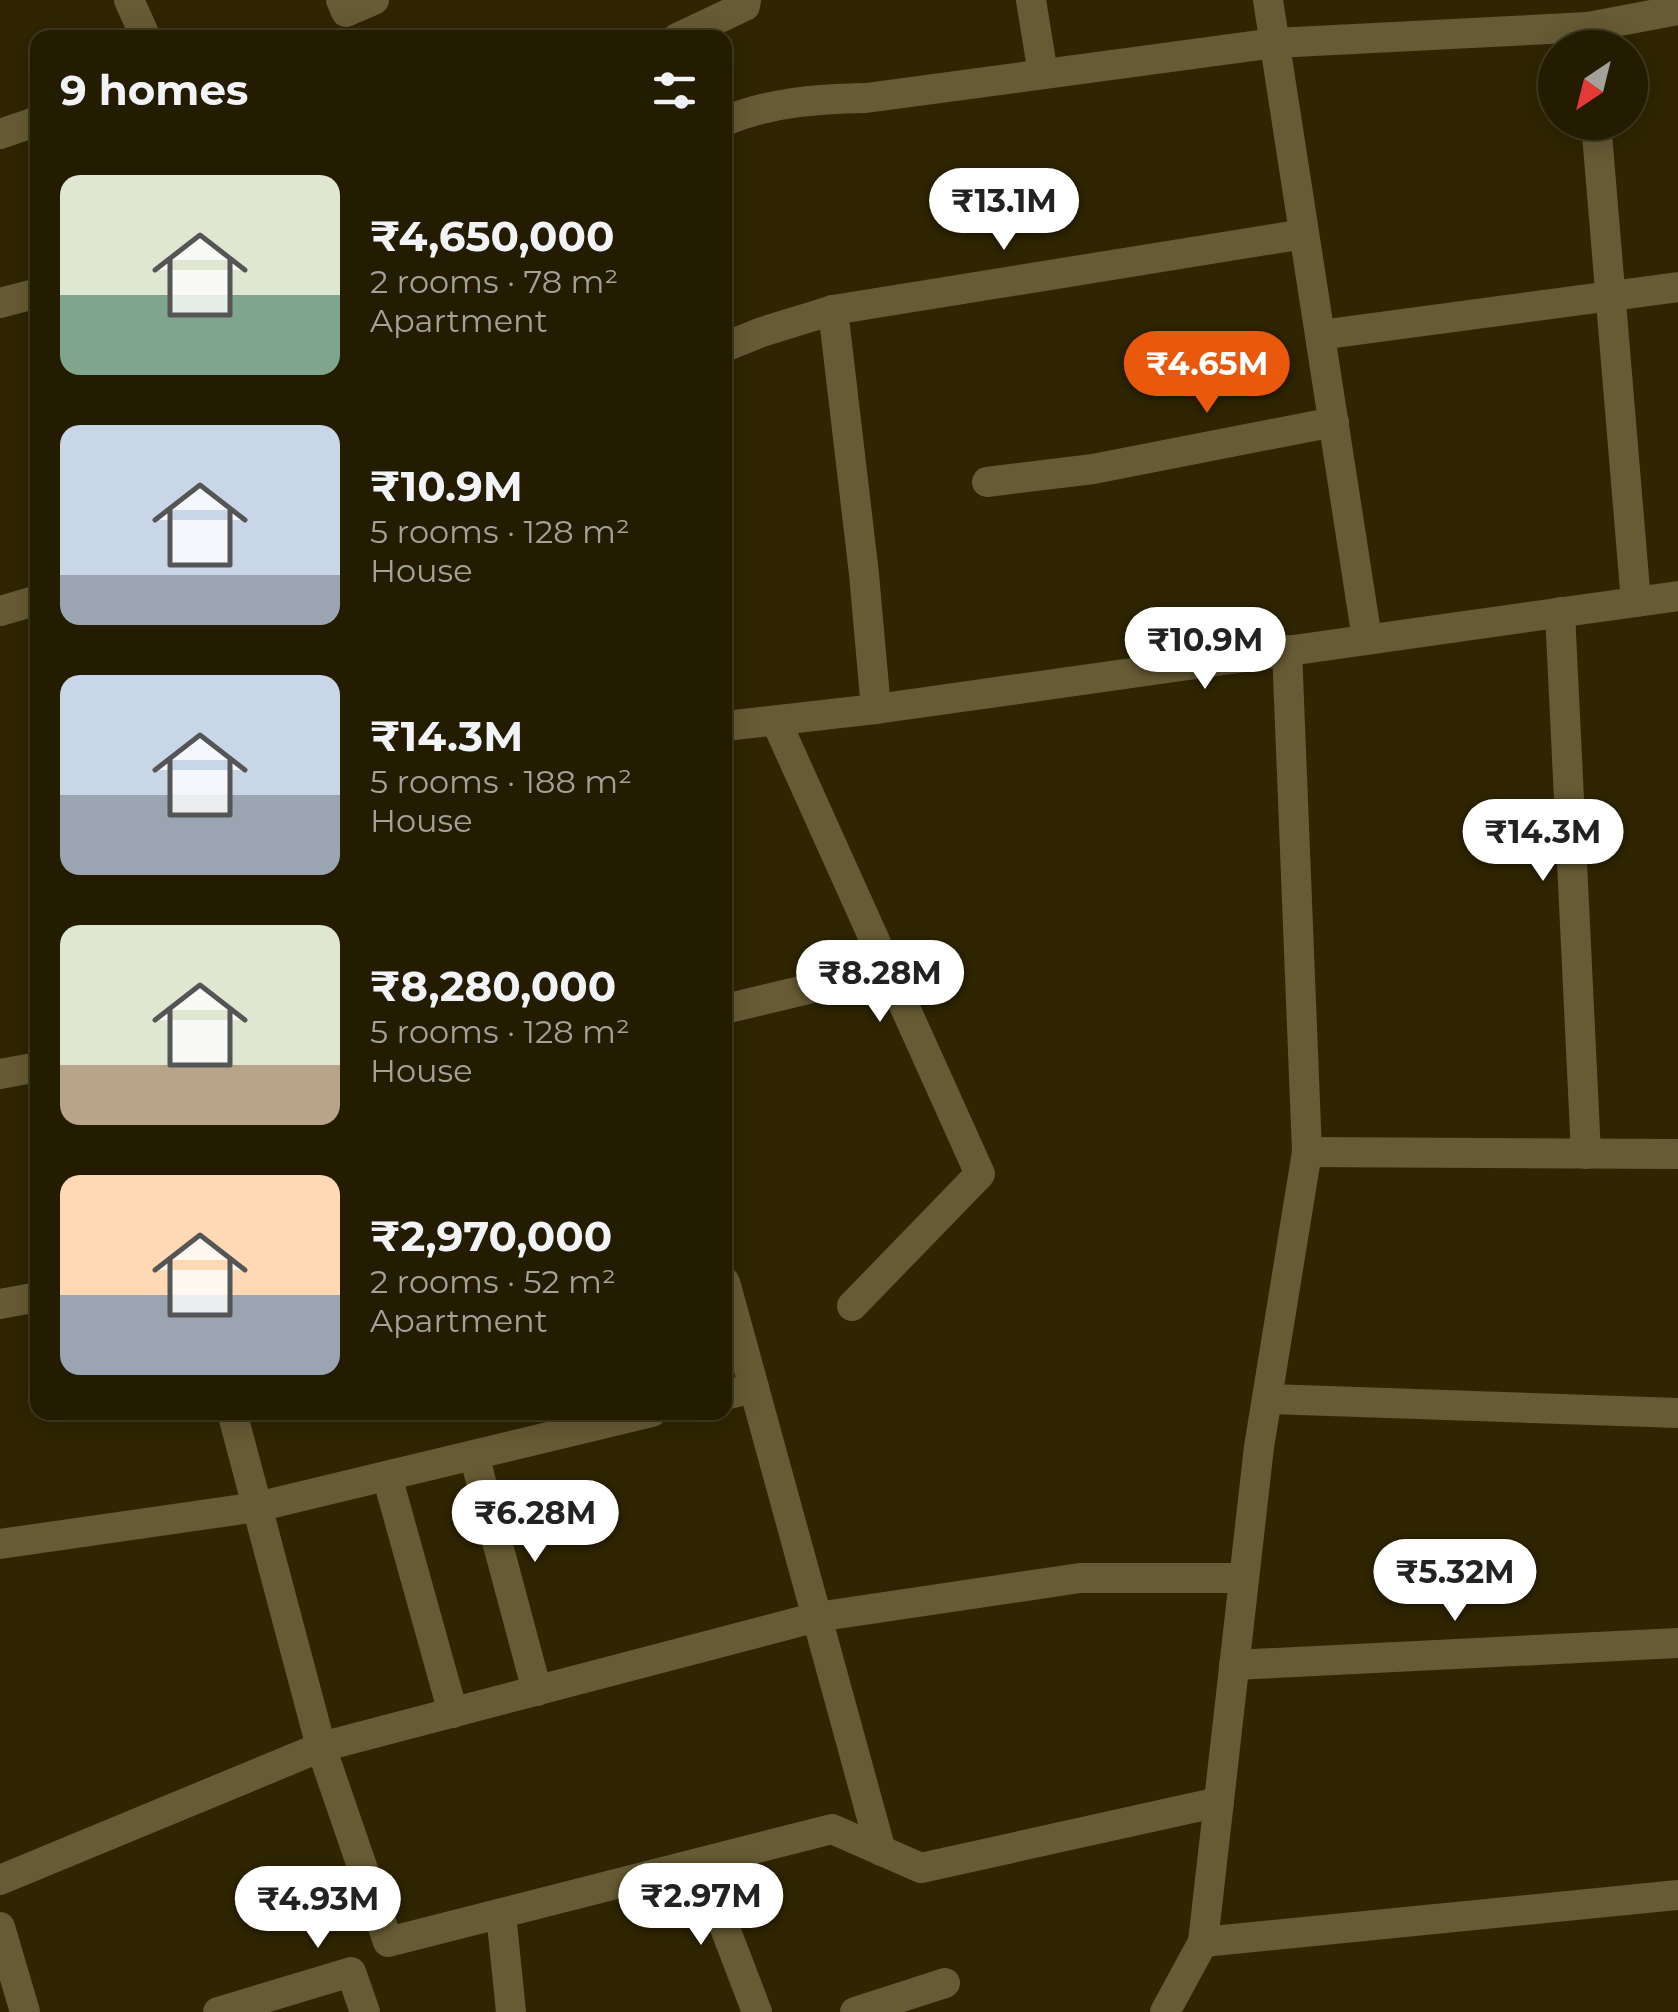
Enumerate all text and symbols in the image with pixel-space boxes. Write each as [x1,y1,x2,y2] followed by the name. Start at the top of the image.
[1538,30,1648,140] north arrow
[1538,30,1648,140] map controls
[647,63,702,118] icon: filters
[60,64,248,116] text: 9 homes
[923,168,1085,253] pin: ₹13.1M
[951,181,1057,220] text: ₹13.1M
[370,210,615,262] text: ₹4,650,000
[140,215,260,335] icon: home
[370,262,618,301] text: 2 rooms · 78 m²
[370,301,548,340] text: Apartment
[1126,331,1288,416] pin: ₹4.65M
[1146,344,1268,383] text: ₹4.65M
[370,460,523,512] text: ₹10.9M
[140,465,260,585] icon: home
[370,512,630,551] text: 5 rooms · 128 m²
[370,551,473,590] text: House
[1124,607,1286,692] pin: ₹10.9M
[1147,620,1263,659] text: ₹10.9M
[370,710,523,762] text: ₹14.3M
[140,715,260,835] icon: home
[370,762,632,801] text: 5 rooms · 188 m²
[1462,799,1624,884] pin: ₹14.3M
[370,801,473,840] text: House
[1485,812,1601,851] text: ₹14.3M
[799,940,961,1025] pin: ₹8.28M
[818,953,942,992] text: ₹8.28M
[370,960,616,1012] text: ₹8,280,000
[140,965,260,1085] icon: home
[370,1012,630,1051] text: 5 rooms · 128 m²
[370,1051,473,1090] text: House
[370,1210,612,1262] text: ₹2,970,000
[140,1215,260,1335] icon: home
[370,1262,616,1301] text: 2 rooms · 52 m²
[370,1301,548,1340] text: Apartment
[454,1480,616,1565] pin: ₹6.28M
[474,1493,596,1532] text: ₹6.28M
[1374,1539,1536,1624] pin: ₹5.32M
[1395,1552,1515,1591] text: ₹5.32M
[620,1863,782,1948] pin: ₹2.97M
[237,1866,399,1951] pin: ₹4.93M
[640,1876,762,1915] text: ₹2.97M
[257,1879,379,1918] text: ₹4.93M

